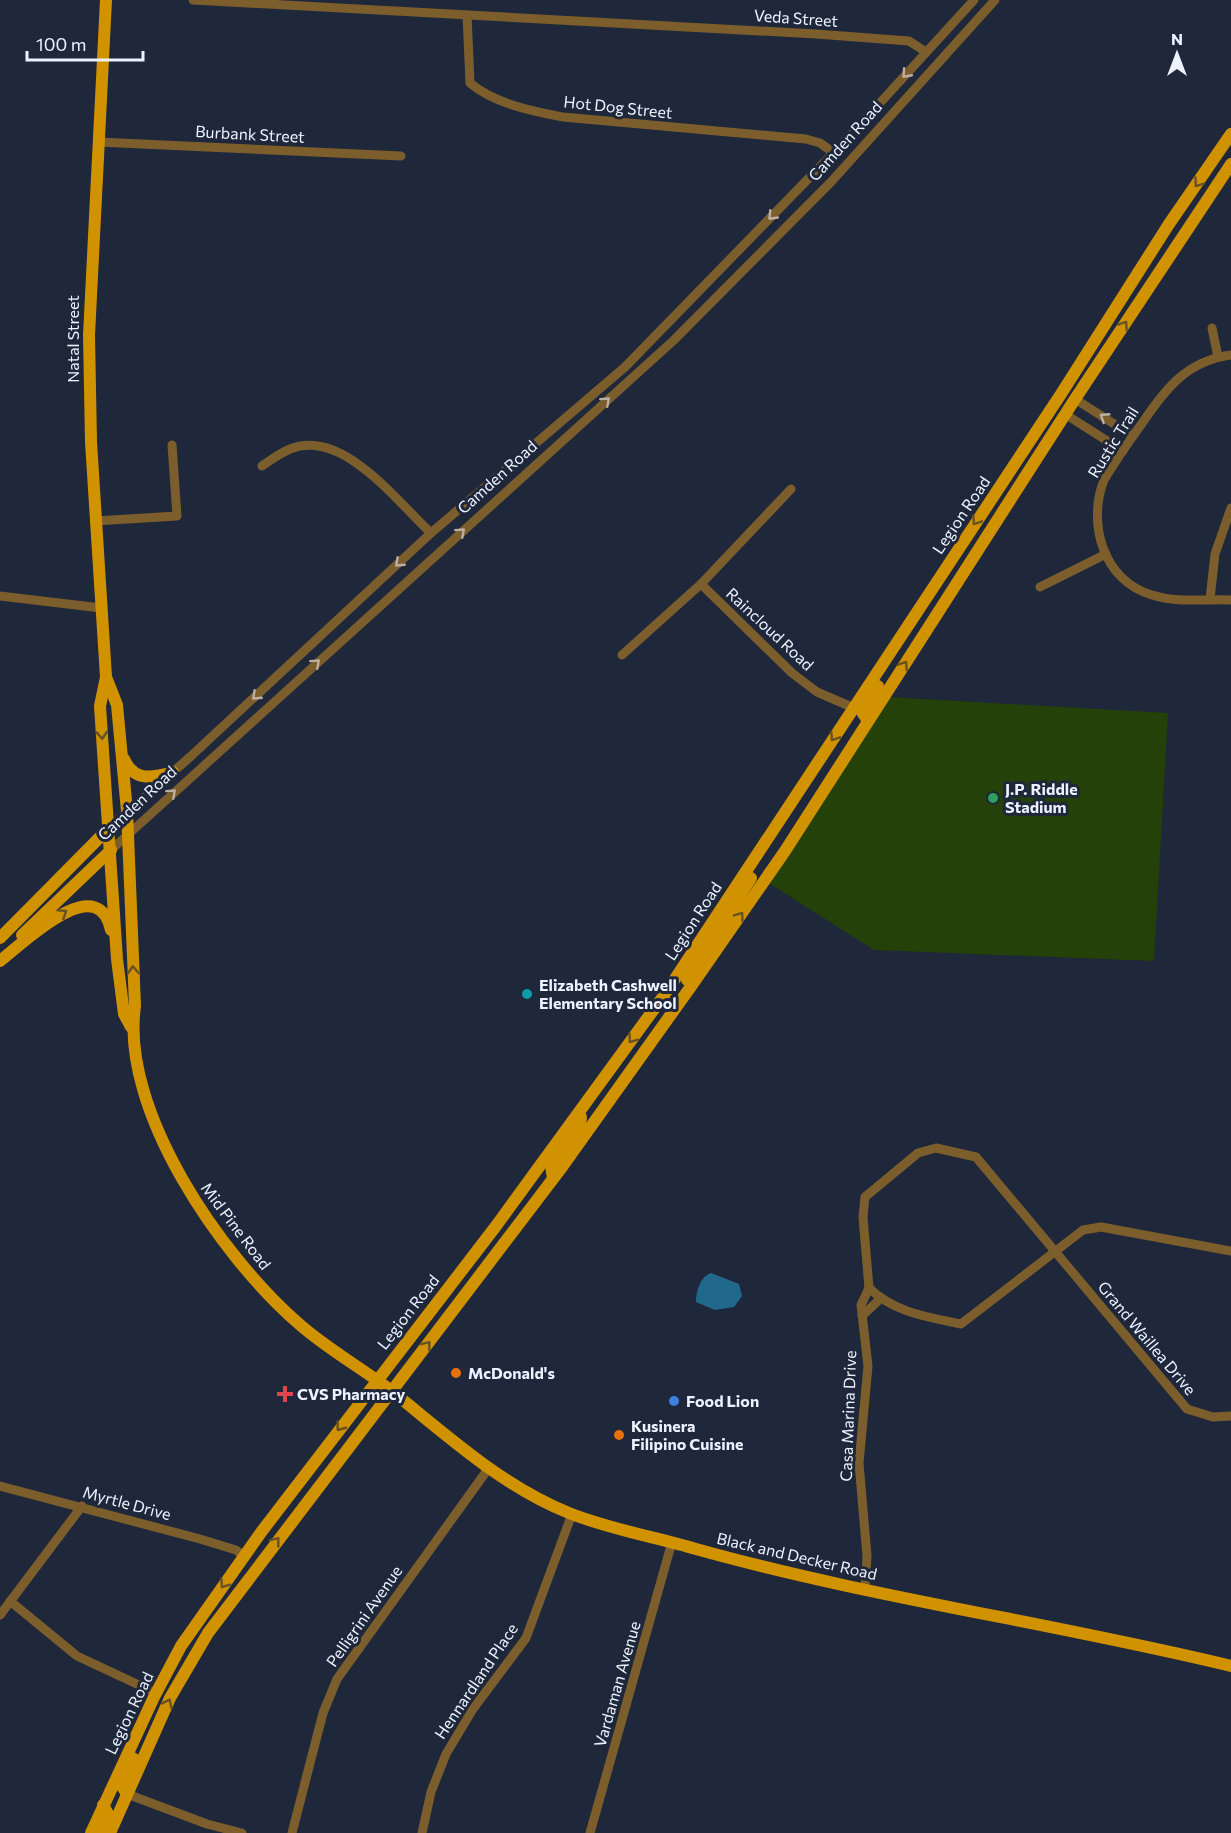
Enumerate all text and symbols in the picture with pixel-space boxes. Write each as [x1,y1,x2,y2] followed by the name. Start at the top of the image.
[753,5,839,30] street label: Veda Street
[27,24,142,62] scale bar
[1147,24,1207,84] north arrow
[1171,29,1183,48] text: N
[36,33,86,55] text: 100 m
[902,68,913,78] one-way arrow
[563,91,674,122] street label: Hot Dog Street
[804,97,885,184] street label: Camden Road
[195,121,306,146] street label: Burbank Street
[1194,176,1205,187] one-way arrow
[769,208,780,219] one-way arrow
[63,295,82,383] street label: Natal Street
[1117,321,1128,332] one-way arrow
[599,397,610,408] one-way arrow
[1083,403,1142,481] street label: Rustic Trail
[1100,413,1110,425] one-way arrow
[453,436,540,517] street label: Camden Road
[928,472,993,557] street label: Legion Road
[972,515,983,526] one-way arrow
[454,528,465,539] one-way arrow
[395,556,406,567] one-way arrow
[723,583,818,674] street label: Raincloud Road
[310,659,320,670] one-way arrow
[896,661,908,671] one-way arrow
[253,689,263,700] one-way arrow
[95,731,108,740] one-way arrow
[830,731,842,741] one-way arrow
[93,761,180,844] street label: Camden Road
[1005,779,1078,816] place label: J.P. Riddle Stadium
[165,789,175,800] one-way arrow
[986,791,1000,805] marker: J.P. Riddle Stadium
[660,878,725,963] street label: Legion Road
[57,910,68,921] one-way arrow
[733,912,744,923] one-way arrow
[127,965,139,974] one-way arrow
[539,975,677,1012] place label: Elizabeth Cashwell Elementary School
[520,987,534,1001] marker: Elizabeth Cashwell Elementary School
[629,1032,640,1043] one-way arrow
[198,1178,275,1273] street label: Mid Pine Road
[373,1271,443,1353] street label: Legion Road
[1094,1277,1200,1398] street label: Grand Waillea Drive
[420,1341,431,1352] one-way arrow
[836,1350,859,1482] street label: Casa Marina Drive
[468,1363,555,1382] place label: McDonald's
[449,1366,463,1380] marker: McDonald's
[297,1384,405,1403] place label: CVS Pharmacy
[278,1387,292,1401] marker: CVS Pharmacy
[686,1391,759,1410] place label: Food Lion
[667,1394,681,1408] marker: Food Lion
[631,1416,743,1453] place label: Kusinera Filipino Cuisine
[337,1420,348,1431] one-way arrow
[612,1428,626,1442] marker: Kusinera Filipino Cuisine
[81,1482,173,1523] street label: Myrtle Drive
[715,1528,879,1583] street label: Black and Decker Road
[269,1537,280,1548] one-way arrow
[322,1561,406,1670] street label: Pelligrini Avenue
[220,1577,231,1588] one-way arrow
[430,1619,521,1742] street label: Hennardland Place
[589,1619,644,1749] street label: Vardaman Avenue
[100,1668,157,1757] street label: Legion Road
[161,1698,172,1709] one-way arrow

